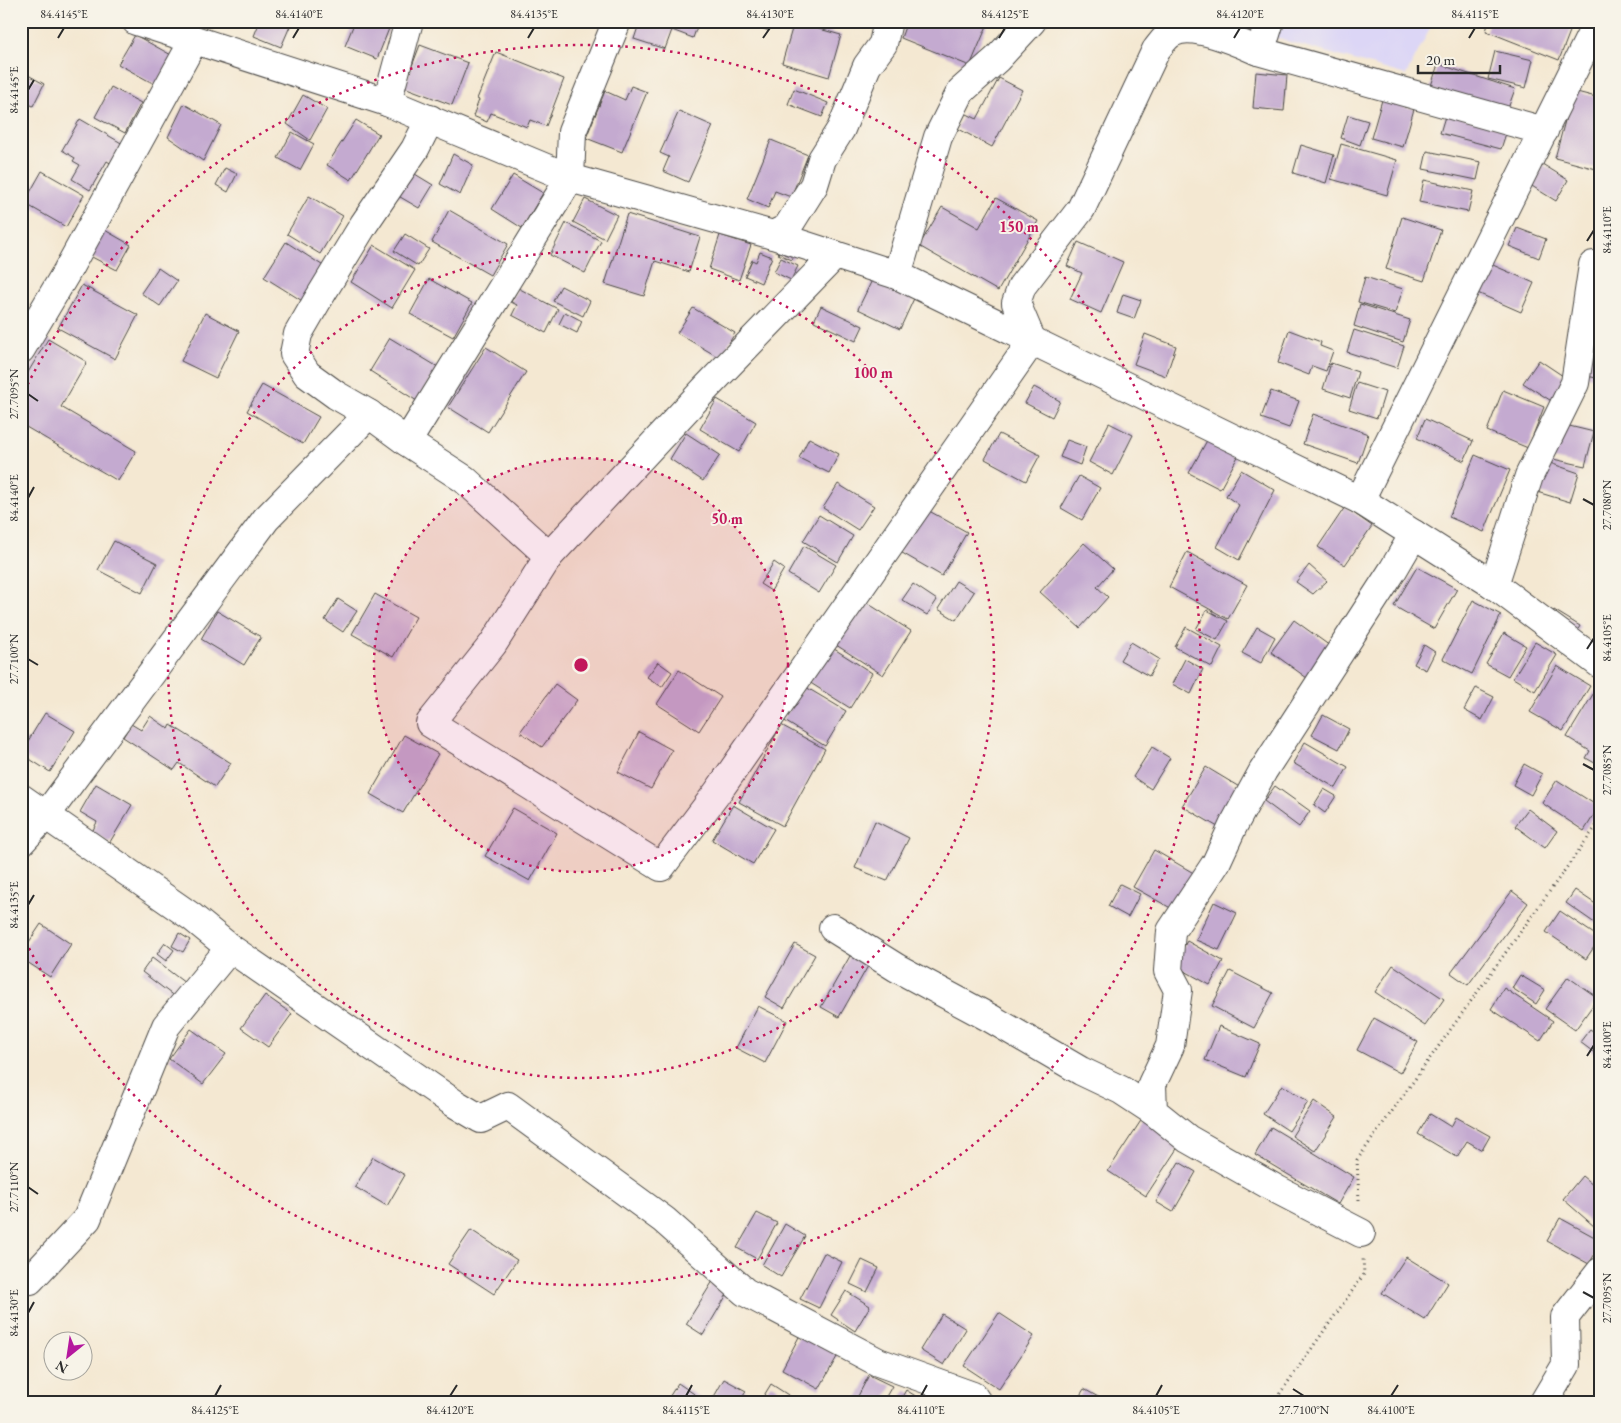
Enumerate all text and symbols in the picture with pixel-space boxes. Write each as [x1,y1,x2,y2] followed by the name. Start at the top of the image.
[40,6,88,22] text: 84.4145°E
[275,6,323,22] text: 84.4140°E
[510,6,558,22] text: 84.4135°E
[746,6,794,22] text: 84.4130°E
[981,6,1029,22] text: 84.4125°E
[1216,6,1264,22] text: 84.4120°E
[1451,6,1499,22] text: 84.4115°E
[1418,42,1501,74] scale bar
[1426,50,1455,69] text: 20 m
[6,66,22,114] text: 84.4145°E
[1599,206,1615,254] text: 84.4110°E
[999,217,1039,236] text: 150 m
[853,363,893,382] text: 100 m
[6,368,22,419] text: 27.7095°N
[6,474,22,522] text: 84.4140°E
[1599,479,1615,530] text: 27.7080°N
[711,509,743,528] text: 50 m
[1599,614,1615,662] text: 84.4105°E
[6,633,22,684] text: 27.7100°N
[572,656,590,674] centre of rings
[1599,744,1615,795] text: 27.7085°N
[6,881,22,929] text: 84.4135°E
[1599,1021,1615,1069] text: 84.4100°E
[6,1161,22,1212] text: 27.7110°N
[1599,1272,1615,1323] text: 27.7095°N
[6,1289,22,1337] text: 84.4130°E
[42,1330,92,1380] north arrow
[52,1356,71,1378] text: N
[191,1402,239,1418] text: 84.4125°E
[426,1402,474,1418] text: 84.4120°E
[662,1402,710,1418] text: 84.4115°E
[897,1402,945,1418] text: 84.4110°E
[1132,1402,1180,1418] text: 84.4105°E
[1279,1402,1330,1418] text: 27.7100°N
[1367,1402,1415,1418] text: 84.4100°E

